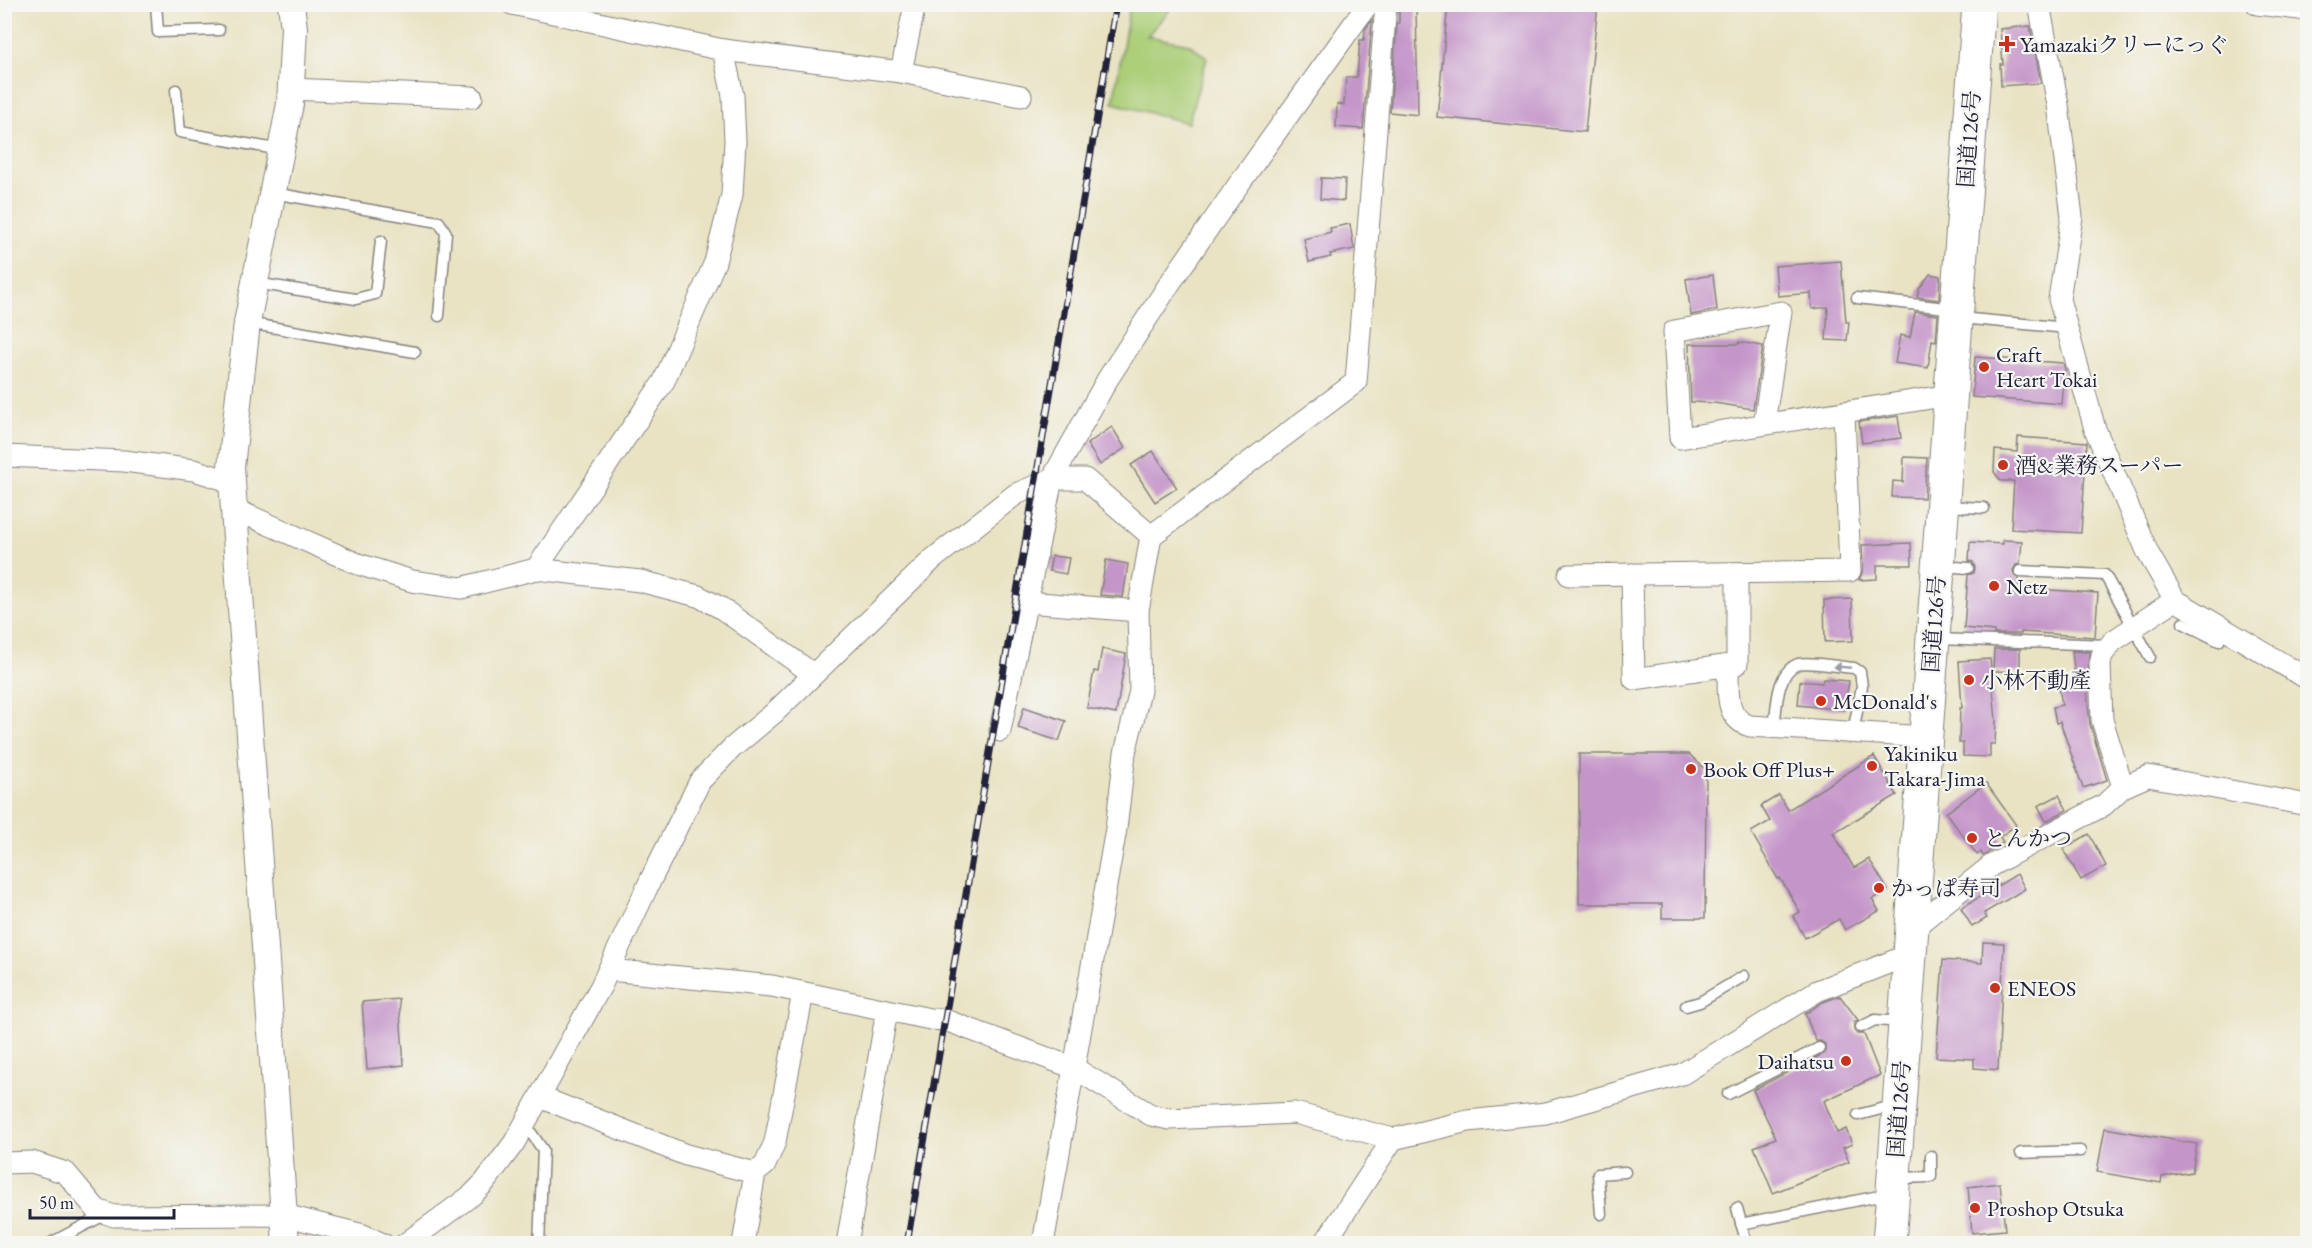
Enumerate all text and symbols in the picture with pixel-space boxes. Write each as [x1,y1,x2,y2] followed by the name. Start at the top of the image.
[2020,30,2229,59] place label: Yamazakiクリーにっぐ
[1998,35,2016,53] marker: Yamazakiクリーにっぐ
[1951,89,1987,189] street label: 国道126号
[1996,340,2097,394] place label: Craft Heart Tokai
[1977,360,1991,374] marker: Craft Heart Tokai
[2015,451,2183,480] place label: 酒&業務スーパー
[1996,458,2010,472] marker: 酒&業務スーパー
[2006,572,2048,601] place label: Netz
[1916,574,1952,674] street label: 国道126号
[1987,579,2001,593] marker: Netz
[1833,662,1852,672] one-way arrow
[1981,666,2091,695] place label: 小林不動產
[1962,673,1976,687] marker: 小林不動產
[1833,687,1937,716] place label: McDonald's
[1814,694,1828,708] marker: McDonald's
[1884,739,1985,793] place label: Yakiniku Takara-Jima
[1703,755,1835,784] place label: Book Off Plus+
[1865,759,1879,773] marker: Yakiniku Takara-Jima
[1684,762,1698,776] marker: Book Off Plus+
[1984,824,2072,853] place label: とんかつ
[1965,831,1979,845] marker: とんかつ
[1891,874,2001,903] place label: かっぱ寿司
[1872,881,1886,895] marker: かっぱ寿司
[2007,974,2076,1003] place label: ENEOS
[1988,981,2002,995] marker: ENEOS
[1758,1047,1834,1076] place label: Daihatsu
[1839,1054,1853,1068] marker: Daihatsu
[1881,1059,1917,1159] street label: 国道126号
[30,1182,174,1220] scale bar
[39,1191,74,1214] text: 50 m
[1987,1194,2124,1223] place label: Proshop Otsuka
[1968,1201,1982,1215] marker: Proshop Otsuka

